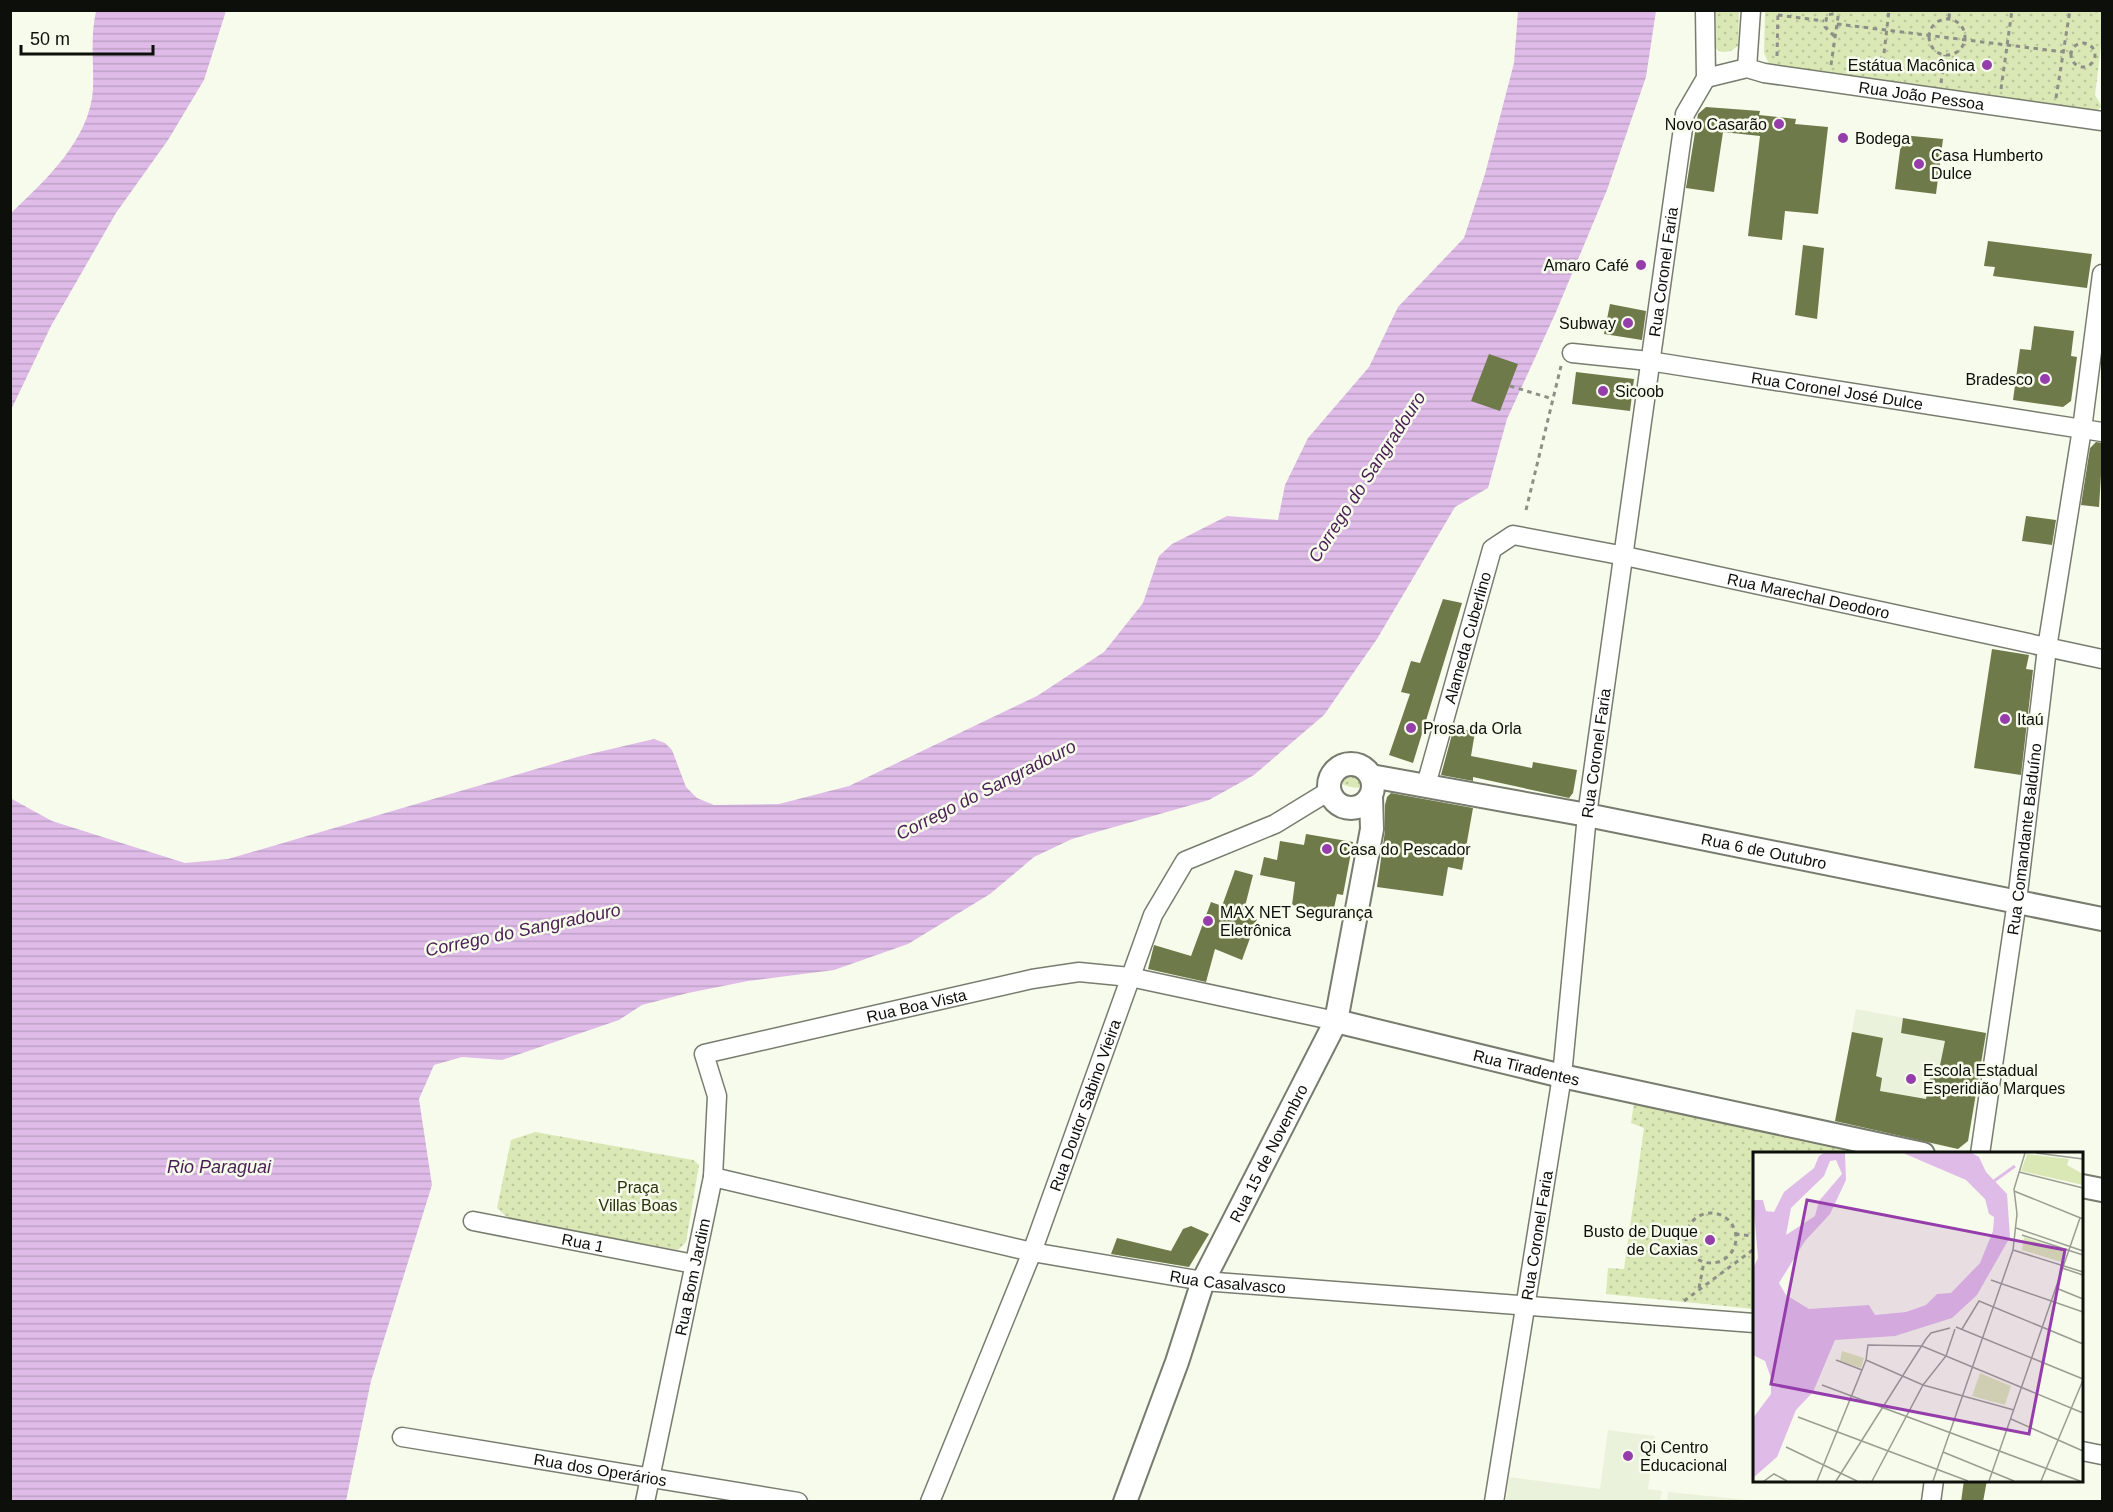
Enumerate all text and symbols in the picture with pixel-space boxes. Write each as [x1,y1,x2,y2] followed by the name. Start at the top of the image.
[21,18,153,56] scale bar
[30,29,70,49] text: 50 m
[1848,57,1975,74] place label: Estátua Macônica
[1980,58,1994,72] marker: Estátua Macônica
[1858,79,1985,113] street label: Rua João Pessoa
[1665,116,1767,133] place label: Novo Casarão
[1772,117,1786,131] marker: Novo Casarão
[1855,130,1910,147] place label: Bodega
[1836,131,1850,145] marker: Bodega
[1931,147,2043,182] place label: Casa Humberto Dulce
[1912,157,1926,171] marker: Casa Humberto Dulce
[1646,206,1681,338] street label: Rua Coronel Faria
[1544,257,1629,274] place label: Amaro Café
[1634,258,1648,272] marker: Amaro Café
[1559,315,1616,332] place label: Subway
[1621,316,1635,330] marker: Subway
[1750,369,1924,413] street label: Rua Coronel José Dulce
[1965,371,2033,388] place label: Bradesco
[2038,372,2052,386] marker: Bradesco
[1615,383,1664,400] place label: Sicoob
[1596,384,1610,398] marker: Sicoob
[1304,388,1430,566] water label: Corrego do Sangradouro
[1441,570,1494,706] street label: Alameda Cuberlino
[1726,570,1891,622] street label: Rua Marechal Deodoro
[1579,687,1614,819] street label: Rua Coronel Faria
[2017,711,2044,728] place label: Itaú
[1998,712,2012,726] marker: Itaú
[1423,720,1522,737] place label: Prosa da Orla
[1404,721,1418,735] marker: Prosa da Orla
[893,736,1079,844] water label: Corrego do Sangradouro
[2004,742,2045,936] street label: Rua Comandante Balduíno
[1700,830,1828,872] street label: Rua 6 de Outubro
[1339,841,1471,858] place label: Casa do Pescador
[1320,842,1334,856] marker: Casa do Pescador
[424,900,622,960] water label: Corrego do Sangradouro
[1220,904,1373,939] place label: MAX NET Segurança Eletrônica
[1201,914,1215,928] marker: MAX NET Segurança Eletrônica
[865,986,968,1026] street label: Rua Boa Vista
[1047,1017,1124,1194] street label: Rua Doutor Sabino Vieira
[1472,1047,1581,1089] street label: Rua Tiradentes
[1923,1062,2065,1097] place label: Escola Estadual Esperidião Marques
[1904,1072,1918,1086] marker: Escola Estadual Esperidião Marques
[1227,1082,1311,1225] street label: Rua 15 de Novembro
[1753,1152,2083,1482] inset map
[167,1157,272,1177] water label: Rio Paraguai
[1518,1169,1556,1301] street label: Rua Coronel Faria
[599,1179,677,1214] park label: Praça Villas Boas
[672,1217,713,1337] street label: Rua Bom Jardim
[1583,1223,1698,1258] place label: Busto de Duque de Caxias
[560,1230,606,1255] street label: Rua 1
[1703,1233,1717,1247] marker: Busto de Duque de Caxias
[1169,1268,1287,1296] street label: Rua Casalvasco
[1640,1439,1727,1474] place label: Qi Centro Educacional
[1621,1449,1635,1463] marker: Qi Centro Educacional
[533,1451,668,1489] street label: Rua dos Operários

